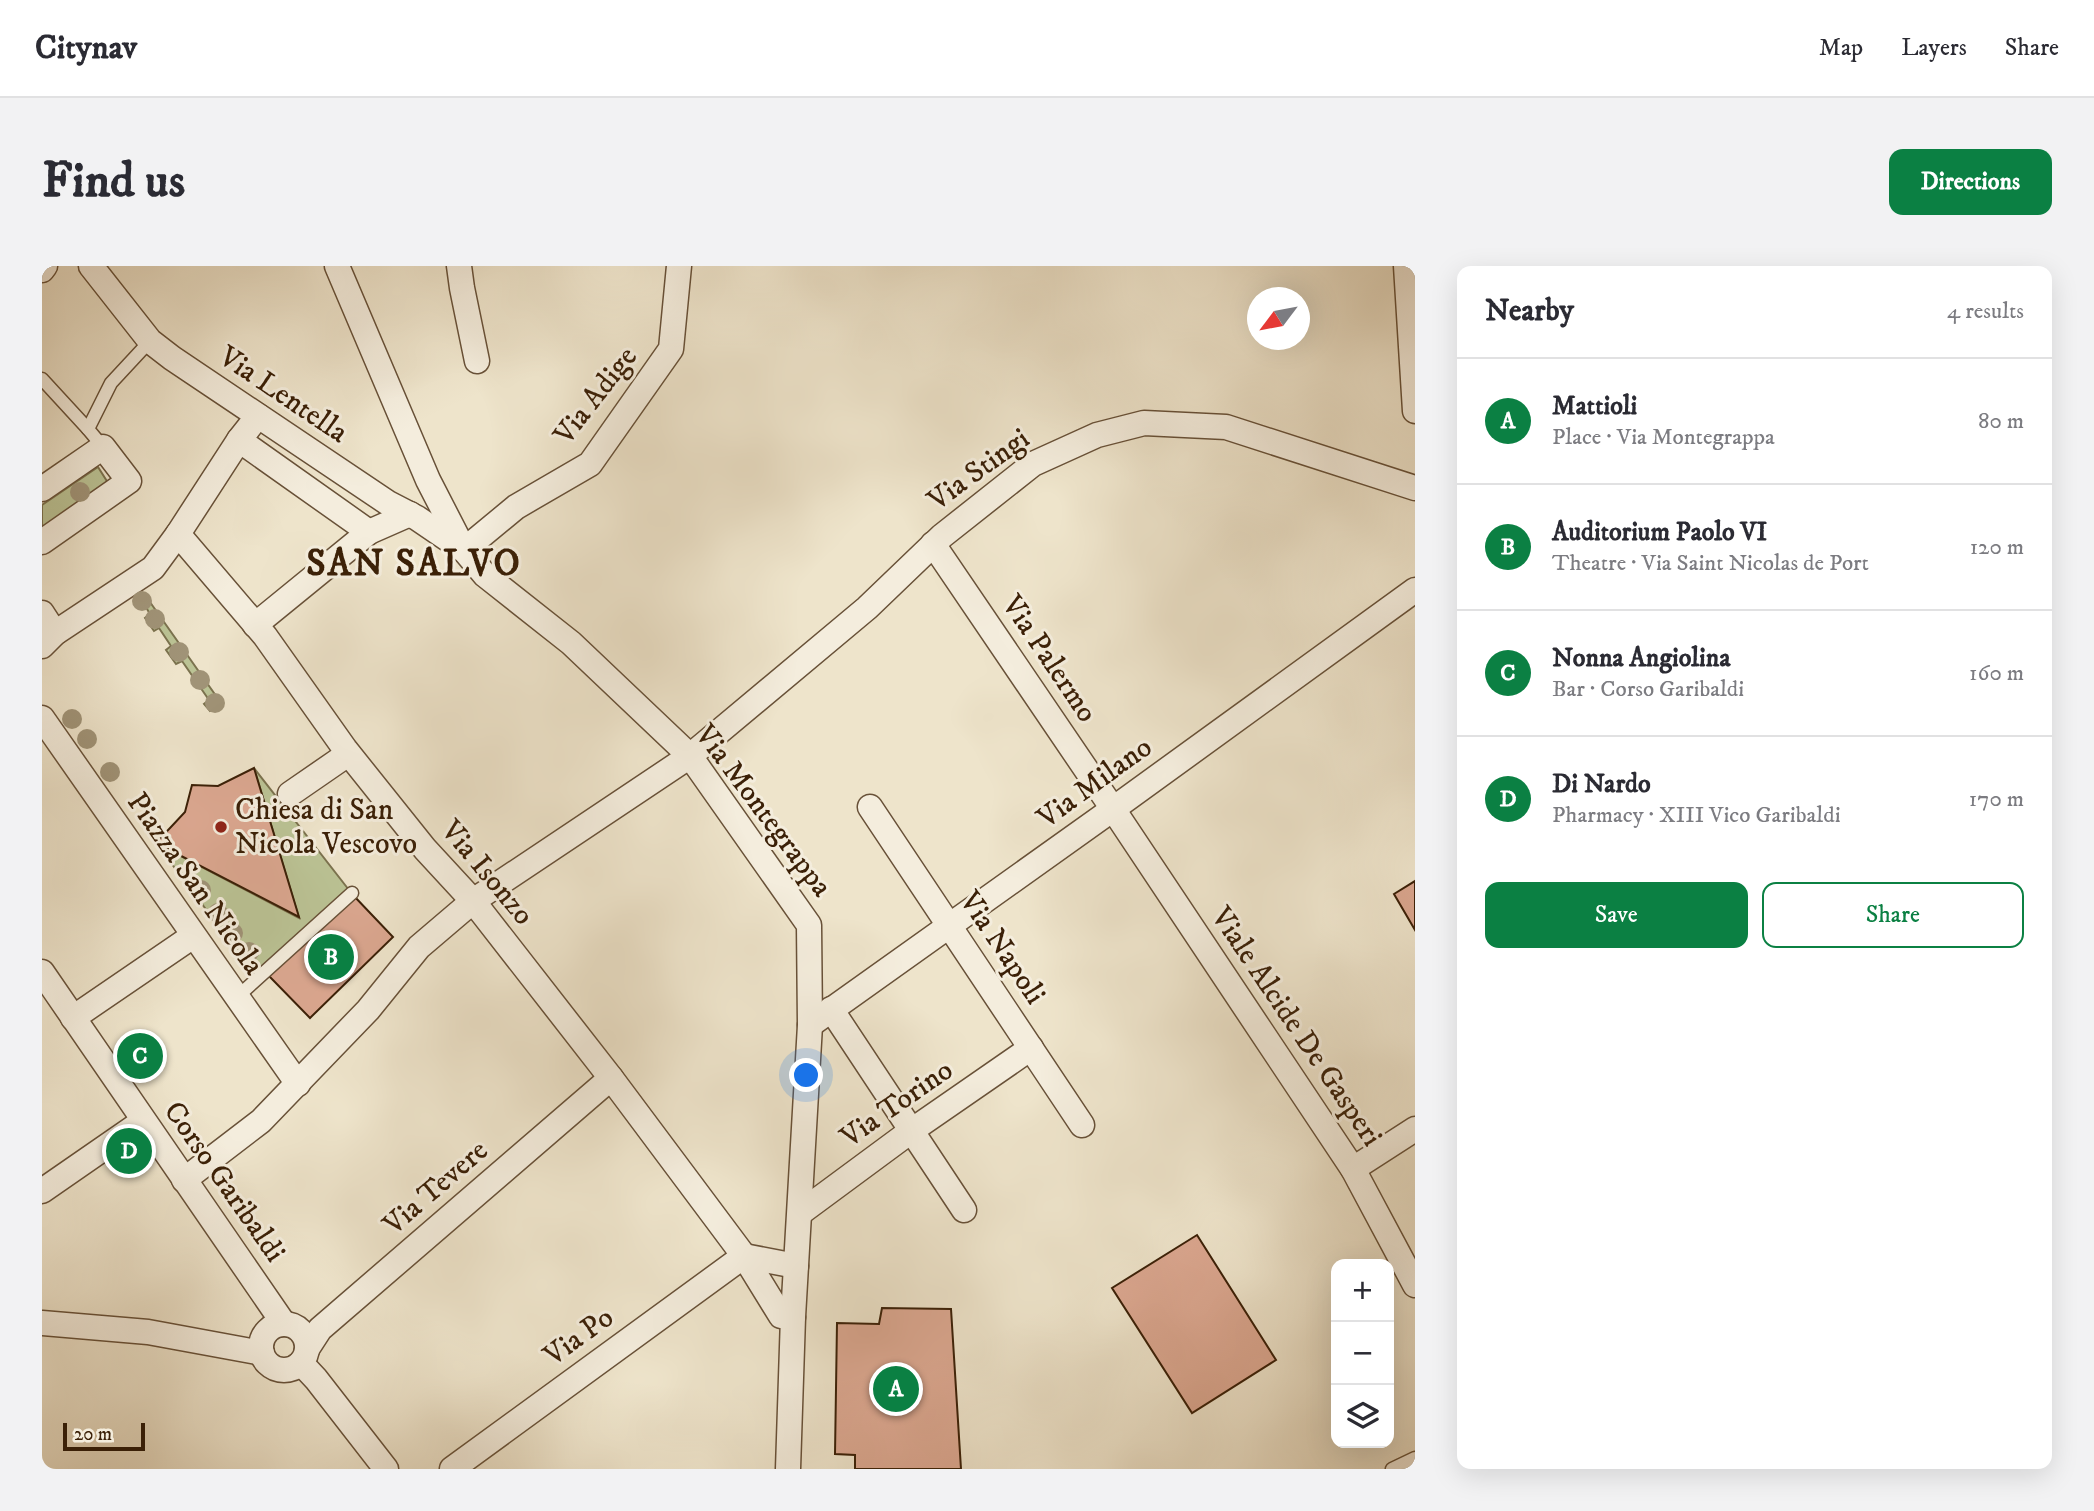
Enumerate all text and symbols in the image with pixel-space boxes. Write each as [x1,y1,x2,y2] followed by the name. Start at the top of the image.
[35,28,137,69] text: Citynav
[1819,33,1863,63] text: Map
[1901,33,1967,63] text: Layers
[2005,33,2059,63] text: Share
[1889,149,2052,215] button: Directions
[42,151,185,213] text: Find us
[1247,287,1310,350] north arrow
[1485,293,1574,330] text: Nearby
[1947,297,2024,326] text: 4 results
[210,338,355,452] street label: Via Lentella
[546,339,646,453] street label: Via Adige
[1552,390,1637,423] text: Mattioli
[1501,407,1515,436] text: A
[1978,407,2024,436] text: 80 m
[920,421,1037,520] street label: Via Stingi
[1552,423,1775,452] text: Place · Via Montegrappa
[1552,516,1767,549] text: Auditorium Paolo VI
[1501,533,1515,562] text: B
[1970,533,2024,562] text: 120 m
[306,541,522,588] district label: SAN SALVO
[1552,549,1869,578] text: Theatre · Via Saint Nicolas de Port
[992,588,1105,730] street label: Via Palermo
[1552,642,1730,675] text: Nonna Angiolina
[1500,659,1516,688] text: C
[1969,659,2024,688] text: 160 m
[1552,675,1744,704] text: Bar · Corso Garibaldi
[686,717,840,905] street label: Via Montegrappa
[1030,729,1160,838] street label: Via Milano
[1552,768,1651,801] text: Di Nardo
[1499,785,1517,814] text: D
[1969,785,2024,814] text: 170 m
[118,786,272,983] street label: Piazza San Nicola
[235,792,417,863] place label: Chiesa di San Nicola Vescovo
[1552,801,1841,830] text: Pharmacy · XIII Vico Garibaldi
[432,812,542,933] street label: Via Isonzo
[213,819,229,835] marker: Chiesa di San Nicola Vescovo
[1485,882,1748,948] button: Save
[1762,882,2024,948] button: Share
[950,884,1053,1012] street label: Via Napoli
[1202,899,1390,1154] street label: Viale Alcide De Gasperi
[308,931,354,983] pin: B
[117,1030,163,1082] pin: C
[833,1052,960,1157] street label: Via Torino
[789,1058,823,1092] your location
[155,1094,293,1270] street label: Corso Garibaldi
[106,1125,152,1177] pin: D
[375,1132,496,1244] street label: Via Tevere
[1331,1259,1394,1448] map controls
[1331,1259,1394,1322] button: +
[536,1299,621,1375] street label: Via Po
[1331,1322,1394,1385] button: −
[873,1363,919,1415] pin: A
[1331,1385,1394,1448] button: layers
[63,1420,145,1452] scale bar
[74,1423,112,1446] text: 20 m

